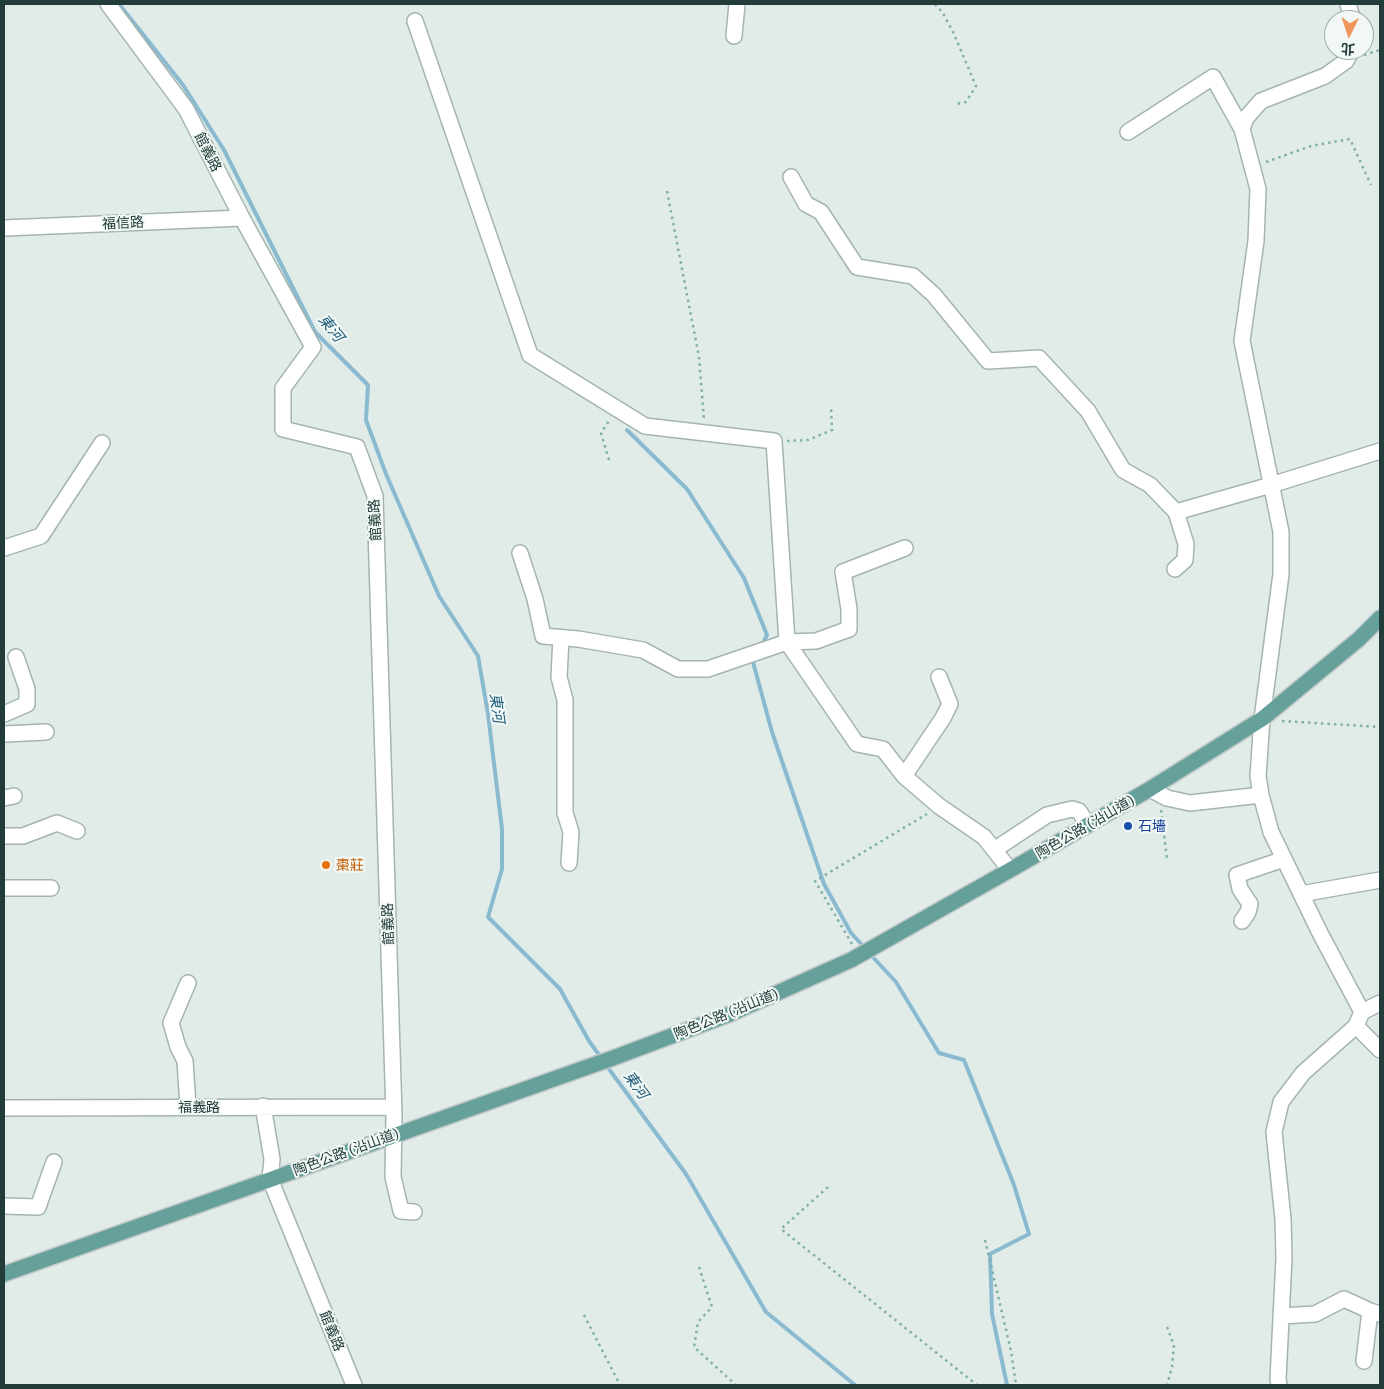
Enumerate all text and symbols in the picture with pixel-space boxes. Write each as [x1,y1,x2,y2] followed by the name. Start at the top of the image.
[1324,10,1374,60] north arrow
[1340,40,1356,58] text: 北
[191,129,225,175] street label: 館義路
[102,214,144,232] street label: 福信路
[315,311,347,345] water label: 東河
[366,499,384,541] street label: 館義路
[486,692,508,724] water label: 東河
[1033,792,1137,862] street label: 陶色公路 (沿山道)
[1138,818,1166,834] place label: 石墻
[1122,820,1134,832] marker: 石墻
[336,857,364,873] place label: 棗莊
[320,859,332,871] marker: 棗莊
[379,903,397,945] street label: 館義路
[671,985,781,1043] street label: 陶色公路 (沿山道)
[620,1068,652,1102] water label: 東河
[178,1099,220,1115] street label: 福義路
[291,1125,401,1179] street label: 陶色公路 (沿山道)
[316,1308,348,1354] street label: 館義路

